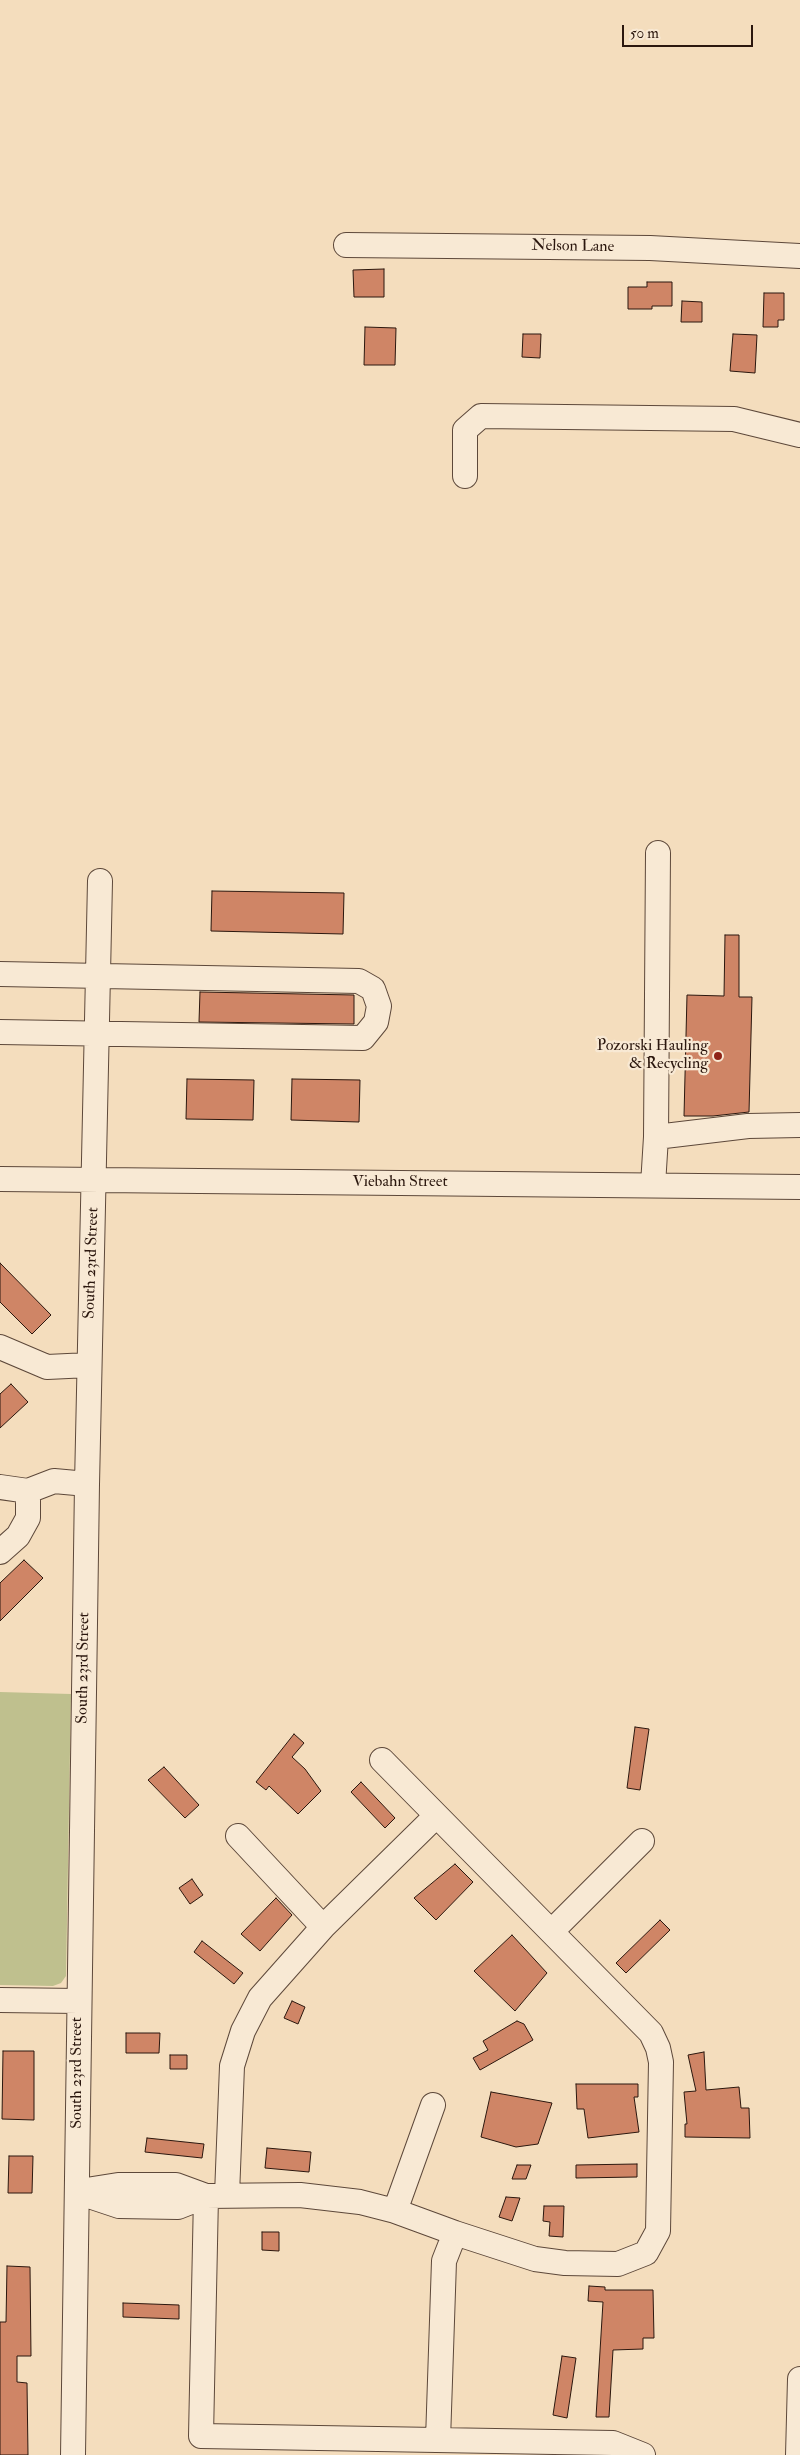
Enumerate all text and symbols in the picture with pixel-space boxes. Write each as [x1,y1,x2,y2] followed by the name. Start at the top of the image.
[625,15,756,47] scale bar
[630,24,659,43] text: 50 m
[531,237,615,257] street label: Nelson Lane
[597,1037,708,1075] place label: Pozorski Hauling & Recycling
[712,1050,724,1062] marker: Pozorski Hauling & Recycling
[352,1173,448,1193] street label: Viebahn Street
[80,1207,104,1319] street label: South 23rd Street
[73,1612,95,1724] street label: South 23rd Street
[68,2017,88,2129] street label: South 23rd Street

